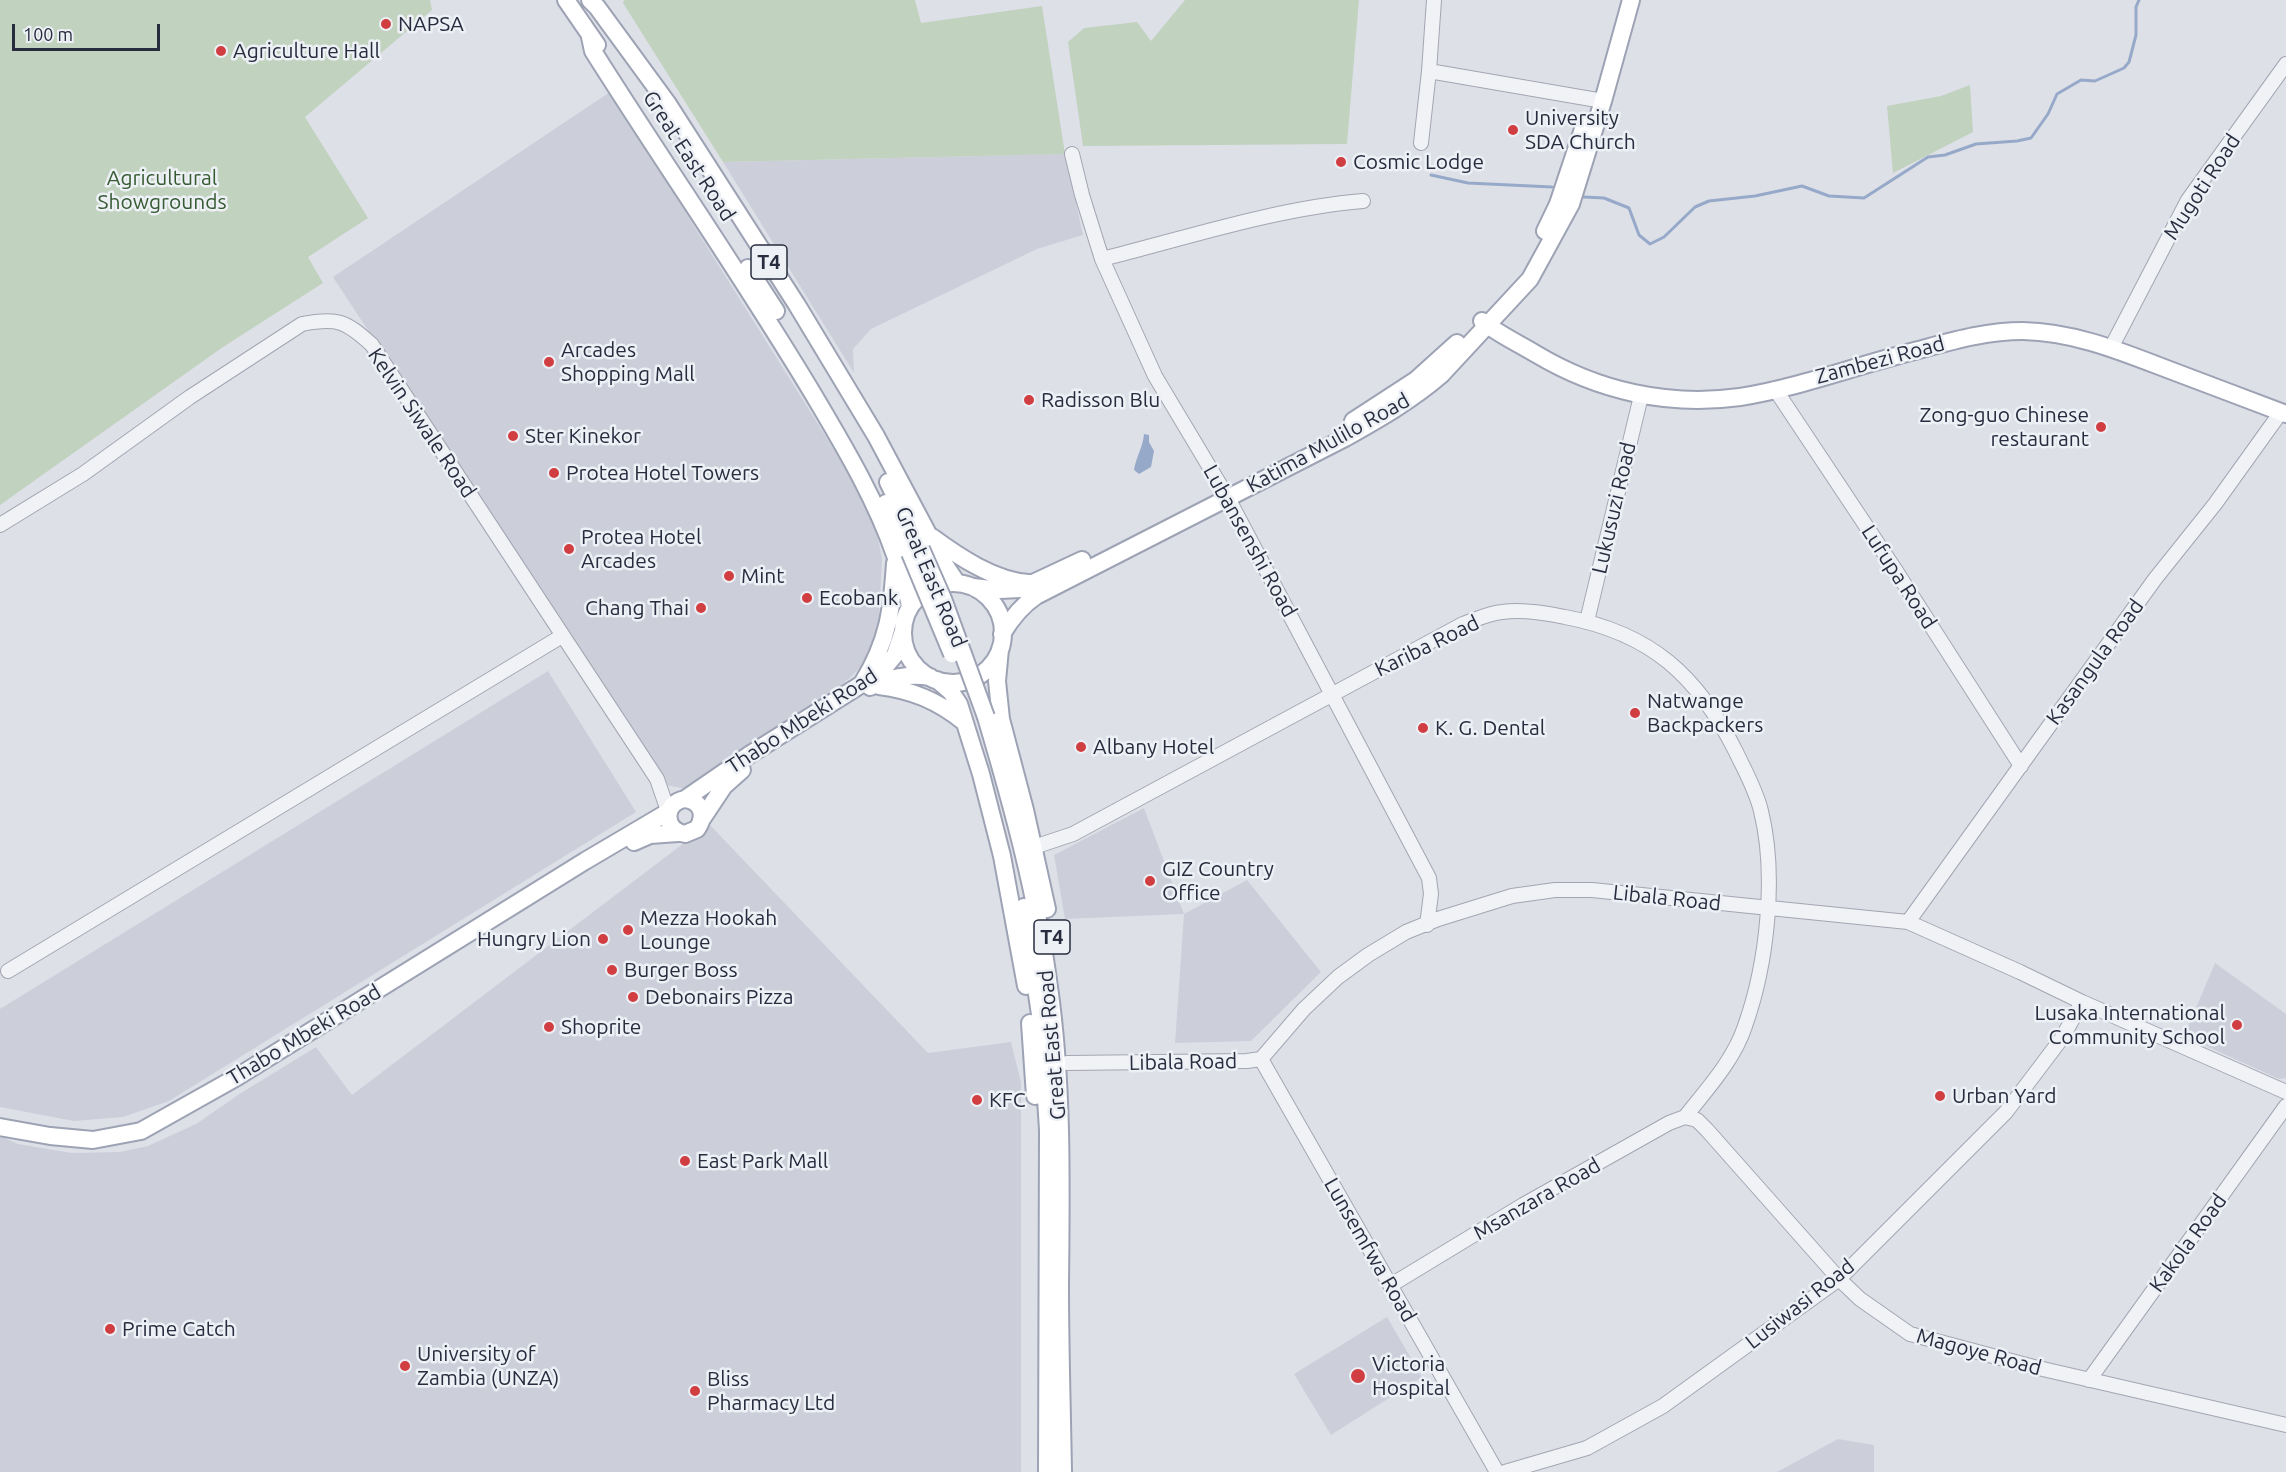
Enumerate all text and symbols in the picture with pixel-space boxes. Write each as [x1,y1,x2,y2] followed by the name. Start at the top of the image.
[398,11,464,37] place label: NAPSA
[15,12,164,50] scale bar
[379,17,393,31] marker: NAPSA
[23,24,73,44] text: 100 m
[233,38,380,64] place label: Agriculture Hall
[214,44,228,58] marker: Agriculture Hall
[637,86,741,226] street label: Great East Road
[1525,105,1636,155] place label: University SDA Church
[1506,123,1520,137] marker: University SDA Church
[2158,129,2246,245] street label: Mugoti Road
[1353,149,1484,175] place label: Cosmic Lodge
[1334,155,1348,169] marker: Cosmic Lodge
[97,165,227,215] park label: Agricultural Showgrounds
[751,245,787,279] road number: T4
[1813,331,1947,389] street label: Zambezi Road
[561,337,695,387] place label: Arcades Shopping Mall
[363,343,481,503] street label: Kelvin Siwale Road
[542,355,556,369] marker: Arcades Shopping Mall
[1041,387,1160,413] place label: Radisson Blu
[1242,388,1414,498] street label: Katima Mulilo Road
[1022,393,1036,407] marker: Radisson Blu
[1919,402,2089,452] place label: Zong-guo Chinese restaurant
[2094,420,2108,434] marker: Zong-guo Chinese restaurant
[525,423,641,449] place label: Ster Kinekor
[506,429,520,443] marker: Ster Kinekor
[1587,440,1641,576] street label: Lukusuzi Road
[566,460,759,486] place label: Protea Hotel Towers
[1198,461,1302,621] street label: Lubansenshi Road
[547,466,561,480] marker: Protea Hotel Towers
[890,503,972,651] street label: Great East Road
[1856,520,1942,634] street label: Lufupa Road
[581,524,701,574] place label: Protea Hotel Arcades
[562,542,576,556] marker: Protea Hotel Arcades
[741,563,785,589] place label: Mint
[722,569,736,583] marker: Mint
[819,585,898,611] place label: Ecobank
[800,591,814,605] marker: Ecobank
[2041,594,2149,730] street label: Kasangula Road
[585,595,689,621] place label: Chang Thai
[694,601,708,615] marker: Chang Thai
[1371,610,1483,682] street label: Kariba Road
[722,663,882,779] street label: Thabo Mbeki Road
[1647,688,1763,738] place label: Natwange Backpackers
[1628,706,1642,720] marker: Natwange Backpackers
[1435,715,1545,741] place label: K. G. Dental
[1416,721,1430,735] marker: K. G. Dental
[1093,734,1214,760] place label: Albany Hotel
[1074,740,1088,754] marker: Albany Hotel
[1162,856,1274,906] place label: GIZ Country Office
[1143,874,1157,888] marker: GIZ Country Office
[1612,880,1722,916] street label: Libala Road
[640,905,777,955] place label: Mezza Hookah Lounge
[1034,920,1070,954] road number: T4
[621,923,635,937] marker: Mezza Hookah Lounge
[477,926,591,952] place label: Hungry Lion
[596,932,610,946] marker: Hungry Lion
[624,957,738,983] place label: Burger Boss
[605,963,619,977] marker: Burger Boss
[1033,969,1071,1121] street label: Great East Road
[223,979,385,1091] street label: Thabo Mbeki Road
[645,984,793,1010] place label: Debonairs Pizza
[626,990,640,1004] marker: Debonairs Pizza
[2034,1000,2225,1050] place label: Lusaka International Community School
[561,1014,641,1040] place label: Shoprite
[2230,1018,2244,1032] marker: Lusaka International Community School
[542,1020,556,1034] marker: Shoprite
[1129,1048,1237,1076] street label: Libala Road
[1952,1083,2057,1109] place label: Urban Yard
[989,1087,1026,1113] place label: KFC
[1933,1089,1947,1103] marker: Urban Yard
[970,1093,984,1107] marker: KFC
[697,1148,828,1174] place label: East Park Mall
[1469,1152,1605,1246] street label: Msanzara Road
[678,1154,692,1168] marker: East Park Mall
[1319,1173,1421,1327] street label: Lunsemfwa Road
[2144,1189,2232,1297] street label: Kakola Road
[1740,1254,1860,1354] street label: Lusiwasi Road
[122,1316,236,1342] place label: Prime Catch
[103,1322,117,1336] marker: Prime Catch
[1914,1323,2044,1381] street label: Magoye Road
[417,1341,559,1391] place label: University of Zambia (UNZA)
[1372,1351,1450,1401] place label: Victoria Hospital
[398,1359,412,1373] marker: University of Zambia (UNZA)
[707,1366,835,1416] place label: Bliss Pharmacy Ltd
[1349,1367,1367,1385] marker: Victoria Hospital
[688,1384,702,1398] marker: Bliss Pharmacy Ltd

